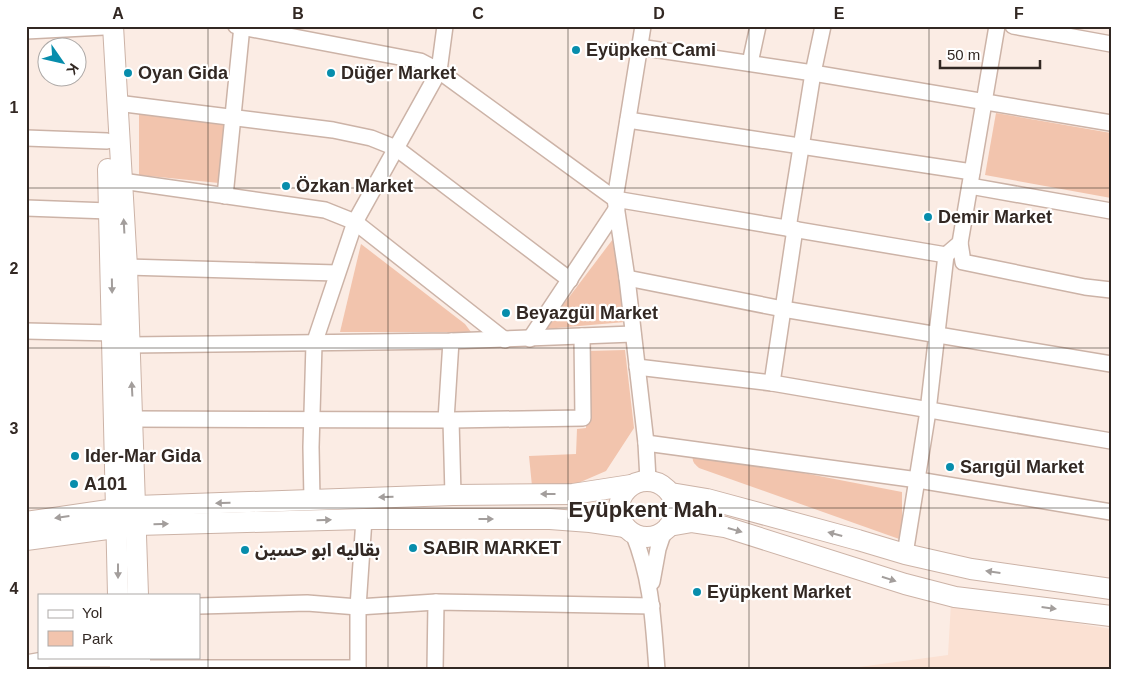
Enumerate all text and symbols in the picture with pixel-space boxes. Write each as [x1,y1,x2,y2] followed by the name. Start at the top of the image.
[112,5,124,22] text: A
[292,5,304,22] text: B
[472,5,484,22] text: C
[653,5,665,22] text: D
[834,5,845,22] text: E
[1014,5,1024,22] text: F
[38,38,88,88] north arrow
[940,38,1040,70] scale bar
[586,40,716,60] place label: Eyüpkent Cami
[570,44,582,56] marker: Eyüpkent Cami
[947,46,980,63] text: 50 m
[63,61,82,78] text: K
[138,63,229,83] place label: Oyan Gida
[341,63,456,83] place label: Düğer Market
[122,67,134,79] marker: Oyan Gida
[325,67,337,79] marker: Düğer Market
[10,99,19,116] text: 1
[296,176,413,196] place label: Özkan Market
[280,180,292,192] marker: Özkan Market
[938,207,1052,227] place label: Demir Market
[922,211,934,223] marker: Demir Market
[120,218,128,234] one-way arrow
[10,260,19,277] text: 2
[108,278,116,294] one-way arrow
[516,303,658,323] place label: Beyazgül Market
[500,307,512,319] marker: Beyazgül Market
[128,380,136,396] one-way arrow
[10,420,19,437] text: 3
[85,446,202,466] place label: Ider-Mar Gida
[69,450,81,462] marker: Ider-Mar Gida
[960,457,1084,477] place label: Sarıgül Market
[944,461,956,473] marker: Sarıgül Market
[84,474,127,494] place label: A101
[68,478,80,490] marker: A101
[540,490,556,498] one-way arrow
[377,493,393,501] one-way arrow
[568,497,724,522] district label: Eyüpkent Mah.
[215,499,231,507] one-way arrow
[53,513,69,521] one-way arrow
[479,515,495,523] one-way arrow
[316,516,332,524] one-way arrow
[154,520,170,528] one-way arrow
[727,526,742,534] one-way arrow
[828,529,843,537] one-way arrow
[423,538,561,558] place label: SABIR MARKET
[255,540,380,560] place label: بقاليه ابو حسين
[407,542,419,554] marker: SABIR MARKET
[239,544,251,556] marker: بقاليه ابو حسين
[114,563,122,579] one-way arrow
[985,568,1001,576] one-way arrow
[882,576,897,584] one-way arrow
[10,580,19,597] text: 4
[707,582,851,602] place label: Eyüpkent Market
[691,586,703,598] marker: Eyüpkent Market
[38,594,200,658] legend
[82,604,102,621] text: Yol
[1041,604,1057,612] one-way arrow
[82,630,113,647] text: Park

